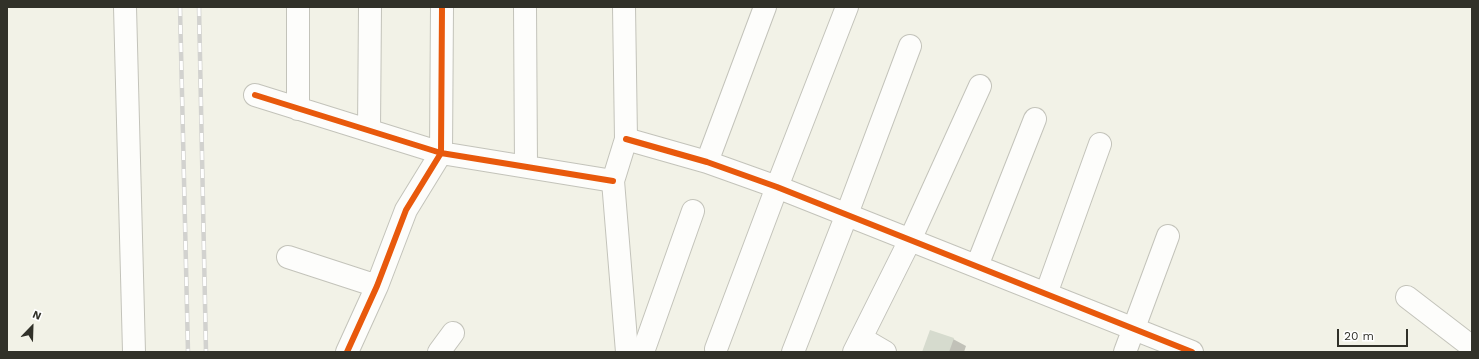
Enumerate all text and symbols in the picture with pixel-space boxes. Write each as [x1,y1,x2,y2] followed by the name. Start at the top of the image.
[12,307,52,347] north arrow
[31,308,43,323] text: N
[1339,321,1410,347] scale bar
[1344,329,1374,343] text: 20 m

